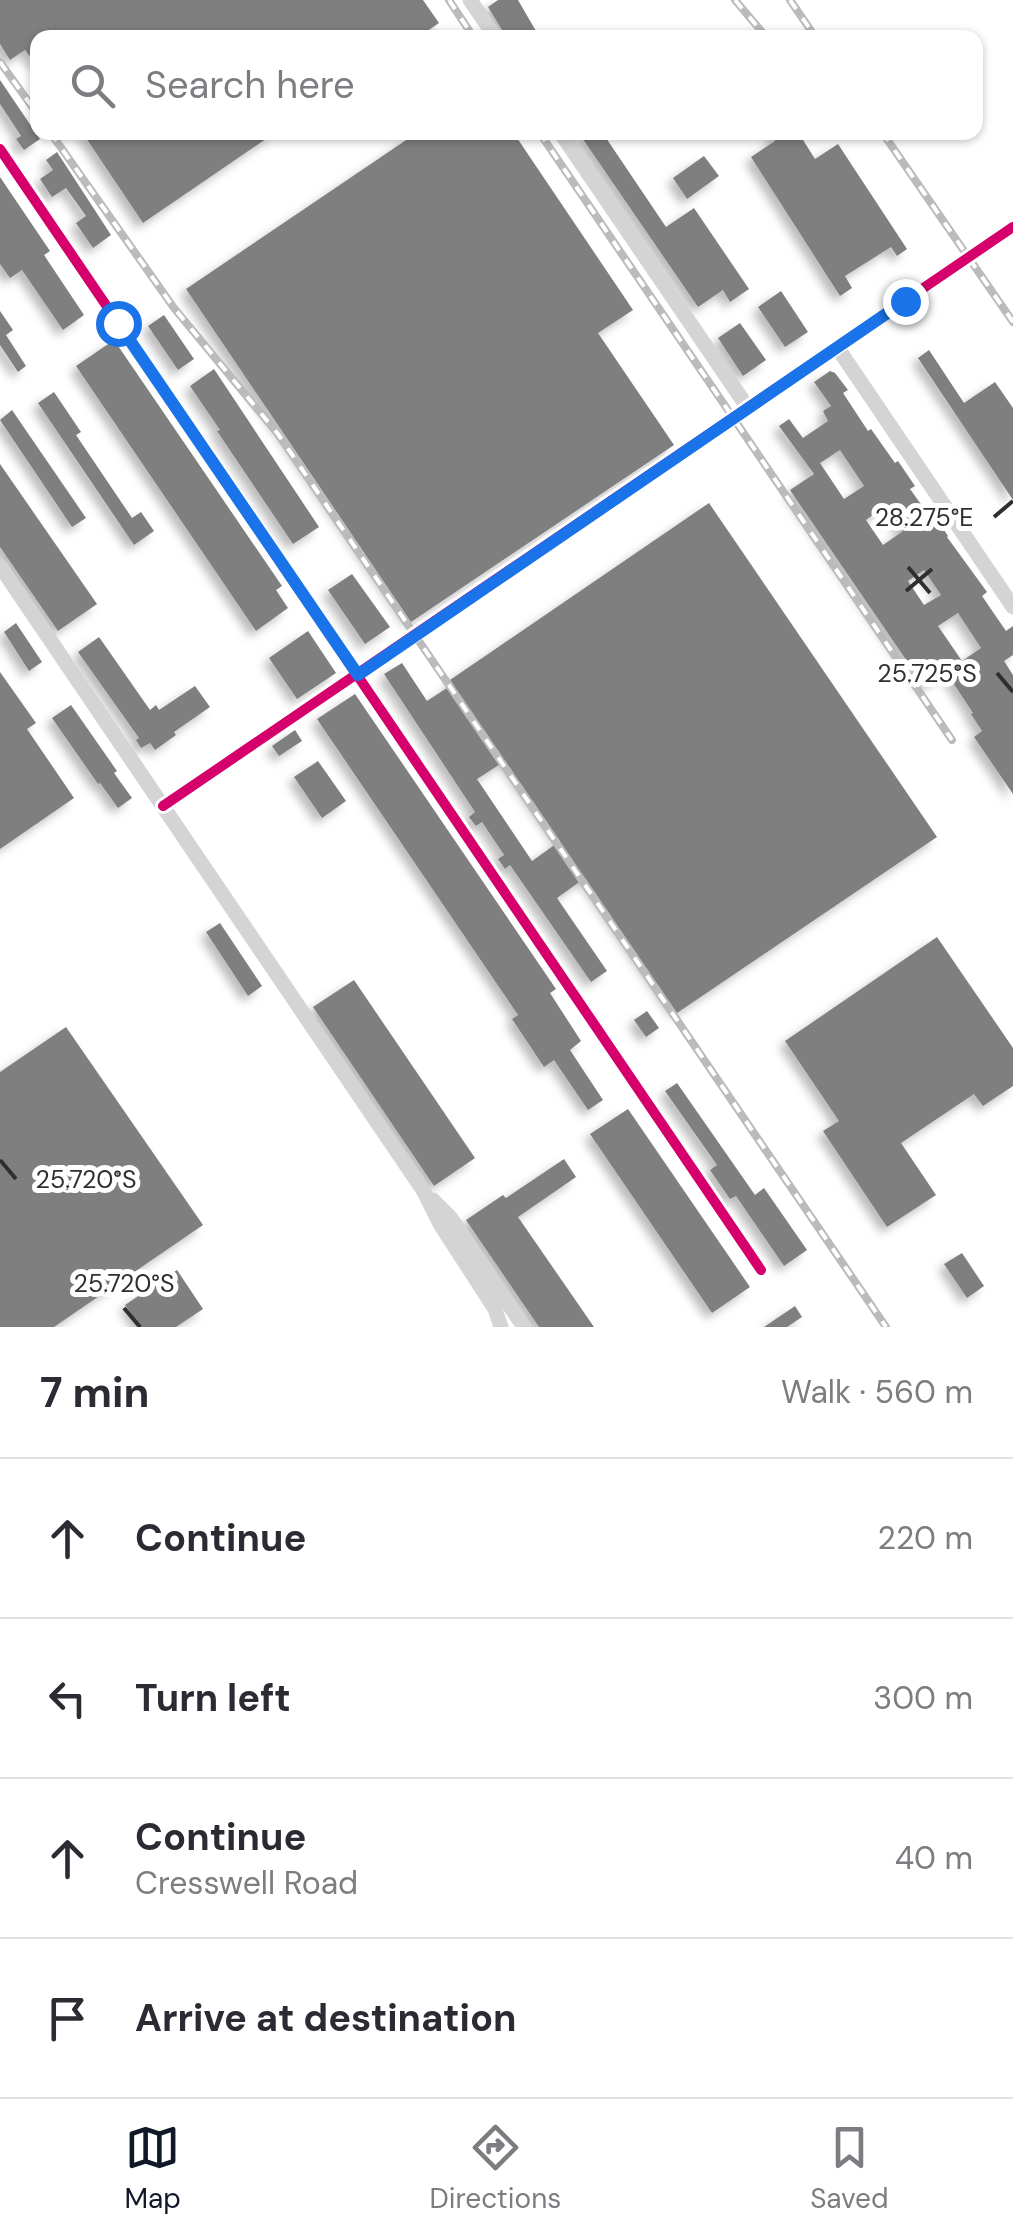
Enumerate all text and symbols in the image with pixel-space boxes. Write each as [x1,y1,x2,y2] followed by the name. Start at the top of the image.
[30,30,983,140] search box
[65,58,120,113] icon: search
[145,60,355,110] text: Search here
[883,279,929,325] route end
[96,301,142,347] route start
[875,501,973,534] text: 28.275°E
[877,657,977,690] text: 25.725°S
[36,1163,136,1196] text: 25.720°S
[74,1267,174,1300] text: 25.720°S
[40,1365,149,1420] text: 7 min
[781,1371,973,1413] text: Walk · 560 m
[40,1511,95,1566] icon: ahead
[135,1513,306,1563] text: Continue
[878,1517,973,1559] text: 220 m
[40,1671,95,1726] icon: left
[135,1673,291,1723] text: Turn left
[873,1677,973,1719] text: 300 m
[135,1812,306,1862] text: Continue
[40,1831,95,1886] icon: ahead
[895,1837,973,1879] text: 40 m
[135,1862,358,1904] text: Cresswell Road
[40,1991,95,2046] icon: arrive
[135,1993,517,2043] text: Arrive at destination
[124,2120,181,2217] tab: Map
[430,2120,561,2217] tab: Directions
[810,2120,889,2217] tab: Saved

